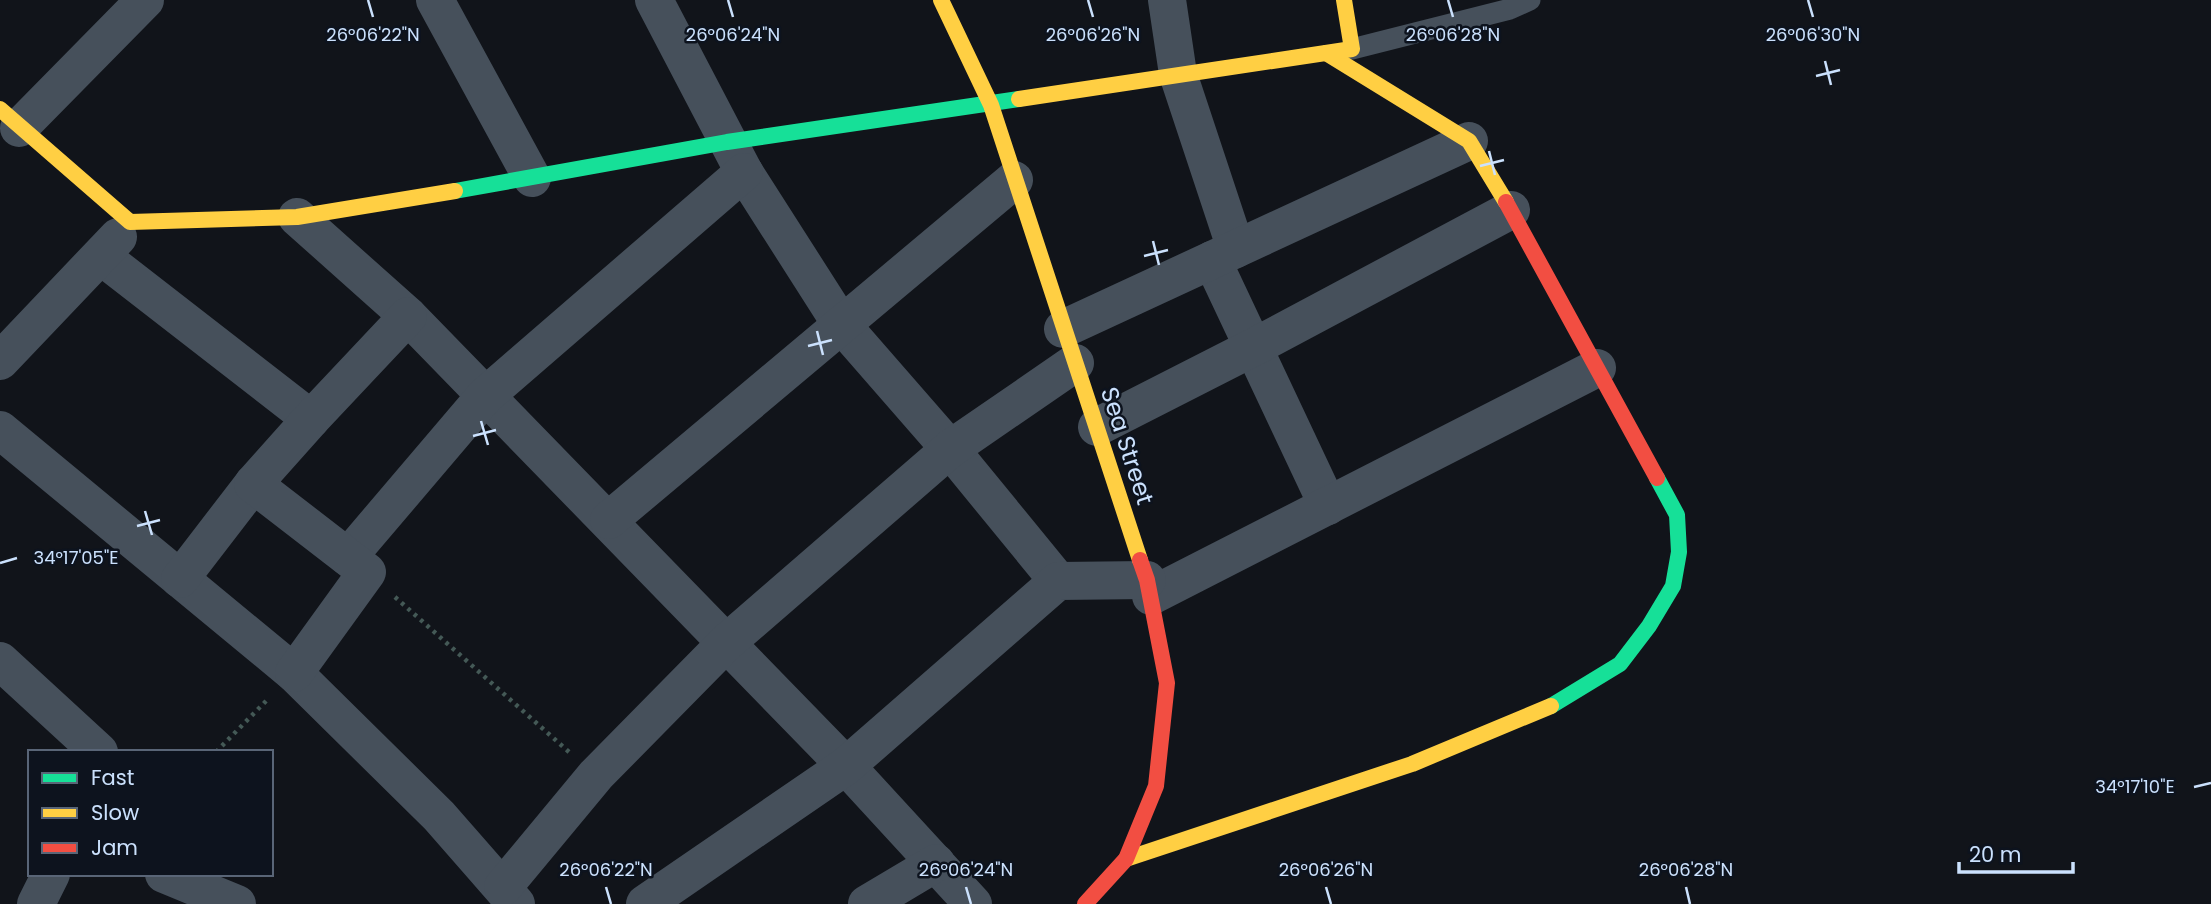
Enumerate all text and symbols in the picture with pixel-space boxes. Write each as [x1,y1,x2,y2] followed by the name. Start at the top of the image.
[326,22,420,47] text: 26°06'22"N
[686,22,780,47] text: 26°06'24"N
[1046,22,1140,47] text: 26°06'26"N
[1406,22,1500,47] text: 26°06'28"N
[1766,22,1860,47] text: 26°06'30"N
[1093,383,1162,509] street label: Sea Street
[34,545,118,570] text: 34°17'05"E
[28,750,273,876] legend
[91,763,134,792] text: Fast
[2095,774,2175,799] text: 34°17'10"E
[91,798,139,827] text: Slow
[1959,830,2073,874] scale bar
[91,833,138,862] text: Jam
[1969,840,2022,869] text: 20 m
[559,857,653,882] text: 26°06'22"N
[919,857,1013,882] text: 26°06'24"N
[1279,857,1373,882] text: 26°06'26"N
[1639,857,1733,882] text: 26°06'28"N

